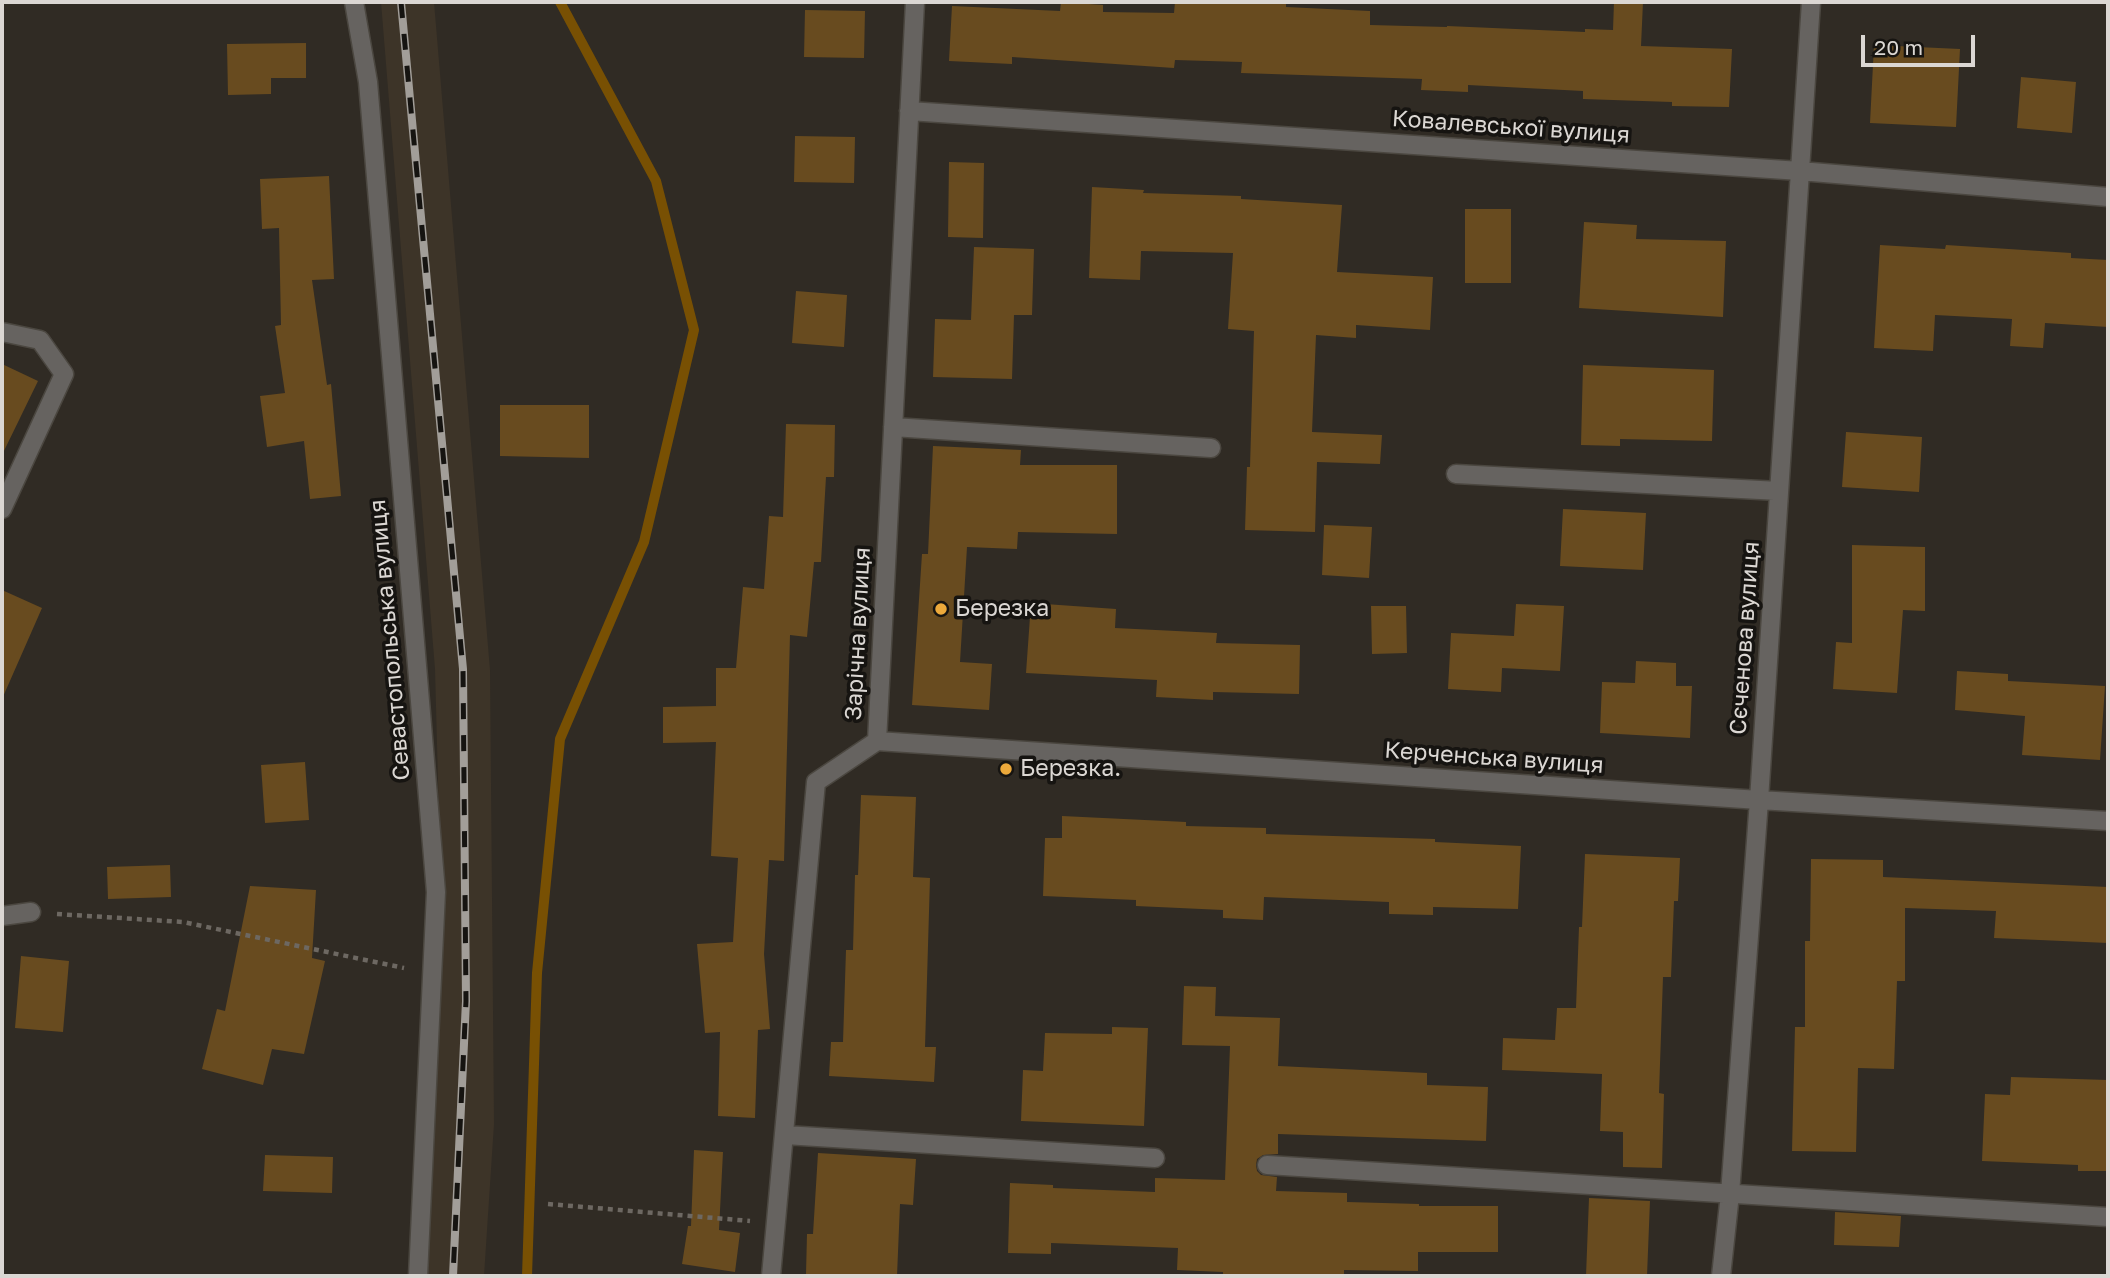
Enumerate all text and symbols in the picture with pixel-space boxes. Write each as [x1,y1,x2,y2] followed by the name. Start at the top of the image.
[1865,21,1979,65] scale bar
[1874,34,1923,60] text: 20 m
[1391,105,1631,149] street label: Ковалевської вулиця
[364,498,416,782] street label: Севастопольська вулиця
[1724,540,1766,736] street label: Сєченова вулиця
[840,547,876,721] street label: Зарічна вулиця
[955,595,1049,623] place label: Березка
[933,601,949,617] marker: Березка
[1383,737,1605,779] street label: Керченська вулиця
[1020,755,1121,783] place label: Березка.
[998,761,1014,777] marker: Березка.

